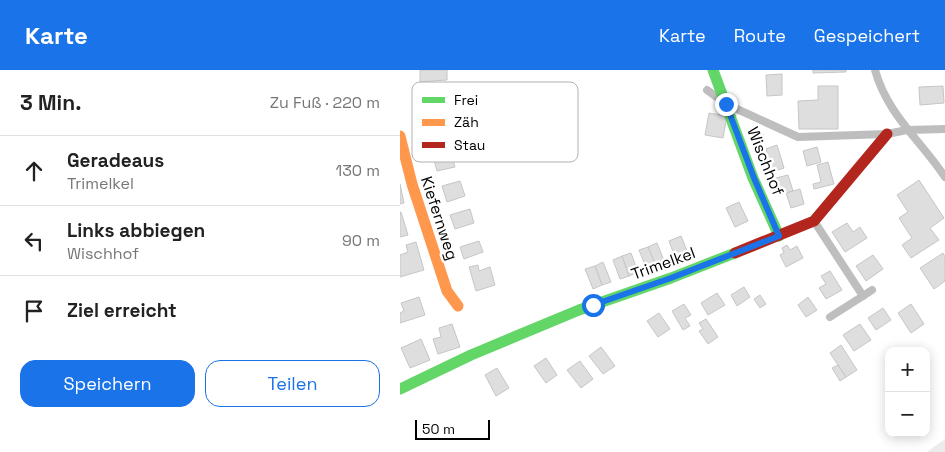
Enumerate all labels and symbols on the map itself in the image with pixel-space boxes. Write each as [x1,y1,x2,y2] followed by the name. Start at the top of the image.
[412,82,578,162] legend
[454,91,478,109] text: Frei
[715,93,738,116] route end
[454,113,479,131] text: Zäh
[742,124,789,199] street label: Wischhof
[454,136,485,154] text: Stau
[416,173,463,263] street label: Kiefernweg
[628,242,698,285] street label: Trimelkel
[582,294,605,317] route start
[415,417,490,440] scale bar

